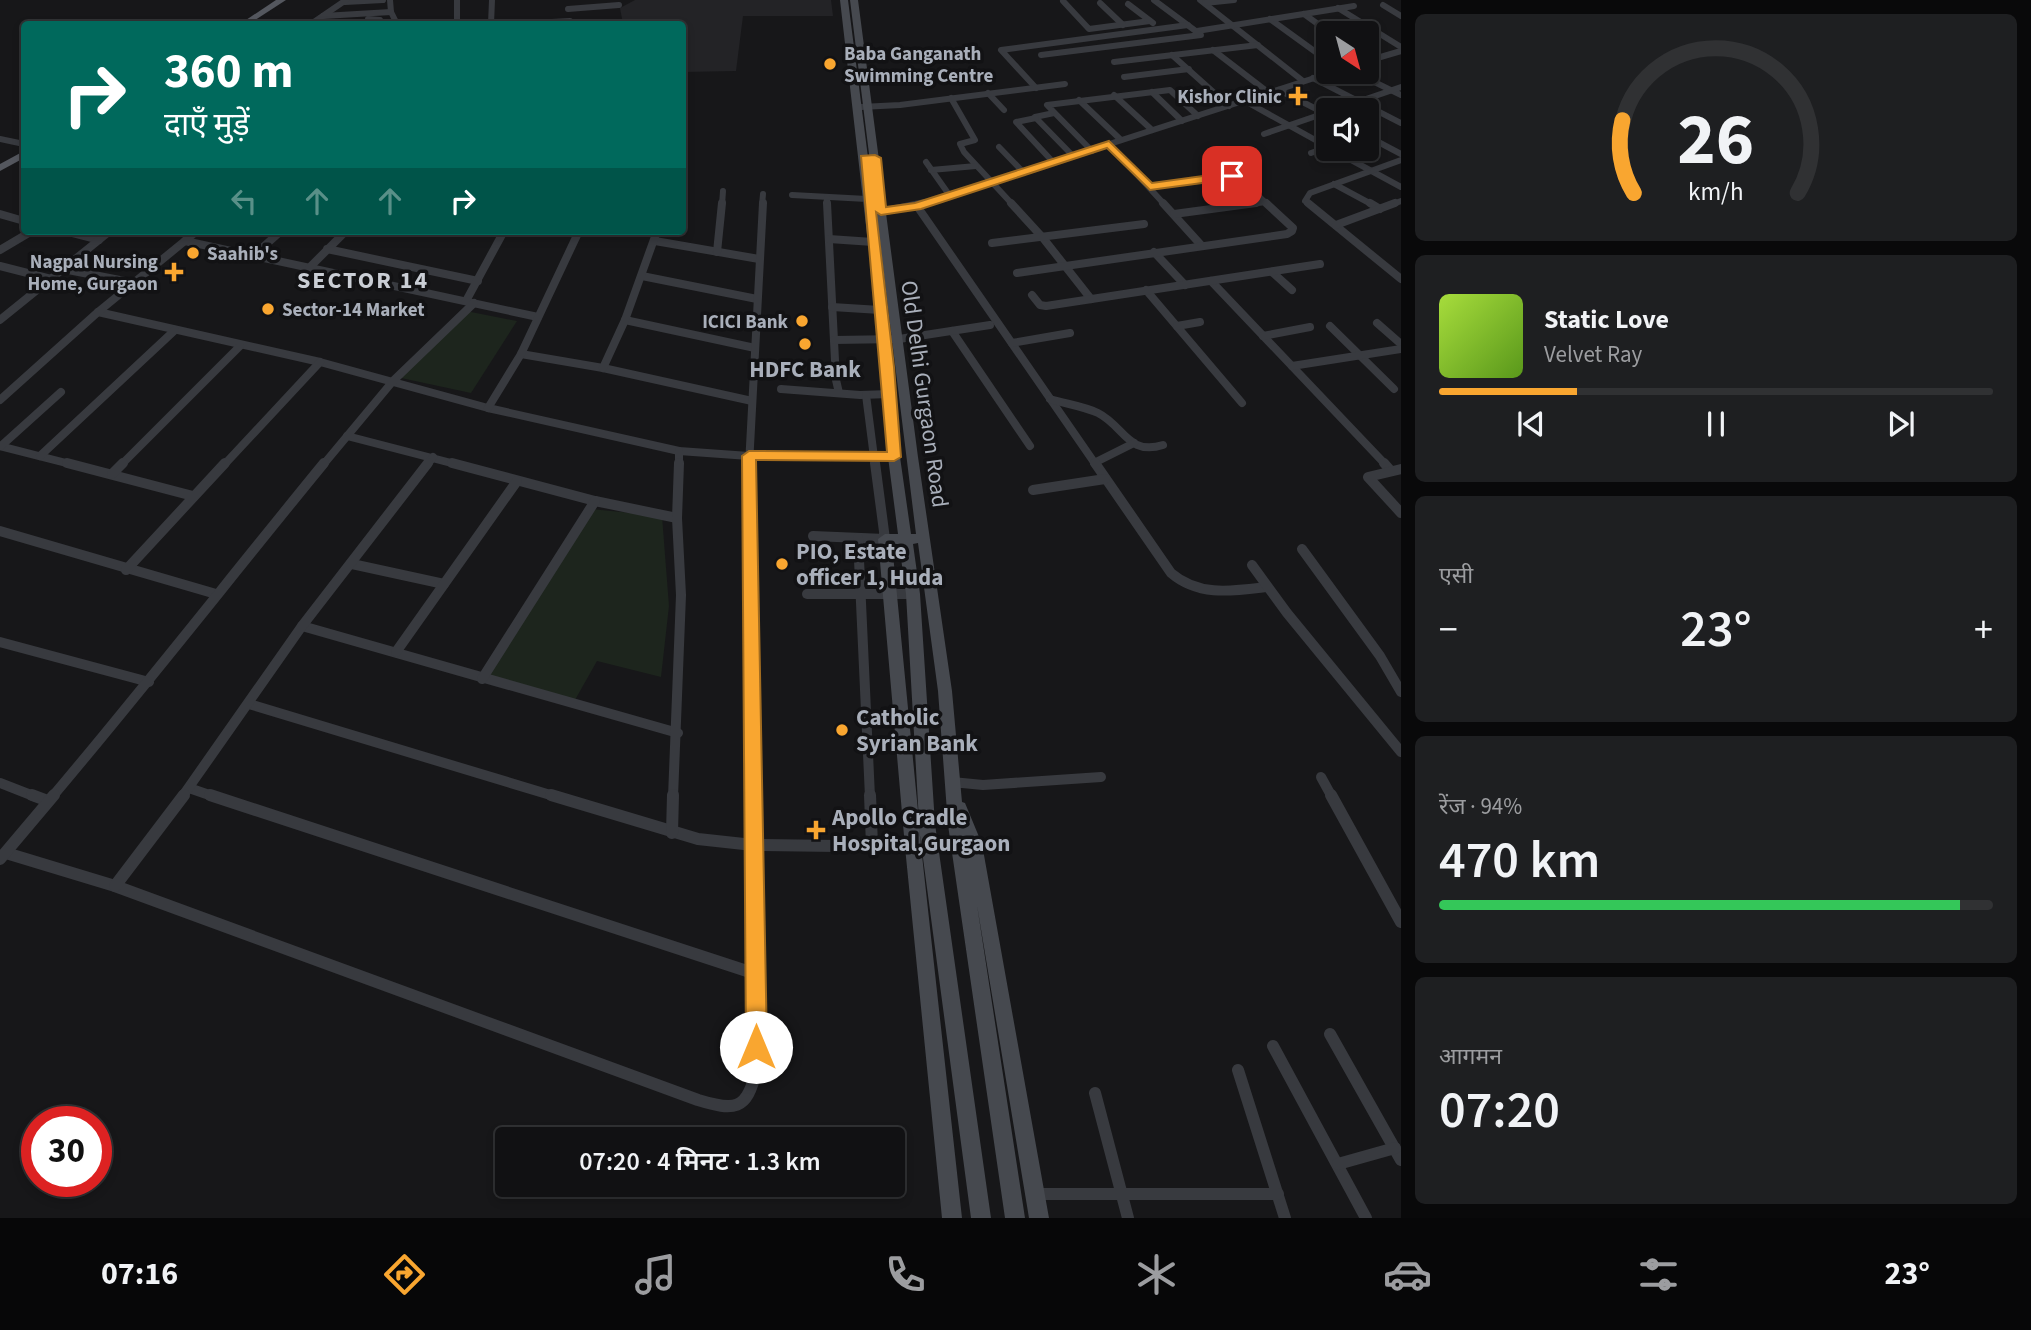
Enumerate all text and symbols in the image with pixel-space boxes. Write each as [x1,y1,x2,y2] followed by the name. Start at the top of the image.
[1316,21,1379,84] north arrow
[1316,21,1379,161] map controls
[164,37,293,107] text: 360 m
[844,41,994,90] place label: Baba Ganganath Swimming Centre
[49,49,140,140] icon: right
[822,56,838,72] marker: Baba Ganganath Swimming Centre
[1177,84,1282,111] place label: Kishor Clinic
[1288,86,1308,106] marker: Kishor Clinic
[1678,89,1754,193] text: 26
[1316,98,1379,161] button: sound
[164,102,250,148] text: दाएँ मुड़ें
[1202,146,1262,206] pin
[1213,157,1251,195] icon: arrive
[1688,174,1744,210] text: km/h
[225,182,263,220] icon: left
[298,182,336,220] icon: ahead
[371,182,409,220] icon: ahead
[444,182,482,220] icon: right
[207,241,278,268] place label: Saahib's
[185,245,201,261] marker: Saahib's
[28,249,158,298] place label: Nagpal Nursing Home, Gurgaon
[164,262,184,282] marker: Nagpal Nursing Home, Gurgaon
[297,263,429,298] district label: SECTOR 14
[892,278,957,510] street label: Old Delhi Gurgaon Road
[282,297,425,324] place label: Sector-14 Market
[260,301,276,317] marker: Sector-14 Market
[1544,301,1669,338] text: Static Love
[702,309,789,336] place label: ICICI Bank
[794,313,810,329] marker: ICICI Bank
[797,336,813,352] marker: HDFC Bank
[1544,338,1642,371] text: Velvet Ray
[749,353,861,386] place label: HDFC Bank
[1512,405,1550,443] icon: previous
[1697,405,1735,443] icon: pause
[1882,405,1920,443] icon: next
[796,535,943,594] place label: PIO, Estate officer 1, Huda
[774,556,790,572] marker: PIO, Estate officer 1, Huda
[1439,559,1473,592] text: एसी
[1680,593,1752,667] text: 23°
[1439,603,1458,657] text: −
[1974,603,1993,657] text: +
[856,701,978,760] place label: Catholic Syrian Bank
[834,722,850,738] marker: Catholic Syrian Bank
[1439,790,1522,823] text: रेंज · 94%
[831,801,1010,860] place label: Apollo Cradle Hospital,Gurgaon
[806,820,826,840] marker: Apollo Cradle Hospital,Gurgaon
[1439,824,1600,898] text: 470 km
[719,1010,793,1084] position arrow
[1439,1040,1502,1073] text: आगमन
[1439,1074,1560,1148] text: 07:20
[21,1106,112,1197] speed limit sign: 30
[579,1143,821,1180] text: 07:20 · 4 मिनट · 1.3 km
[380,1250,429,1299] icon: directions
[631,1250,680,1299] icon: music
[881,1250,930,1299] icon: phone
[1132,1250,1181,1299] icon: climate
[1383,1250,1432,1299] icon: car
[1634,1250,1683,1299] icon: filters
[101,1251,178,1297] text: 07:16
[1885,1251,1930,1297] text: 23°

